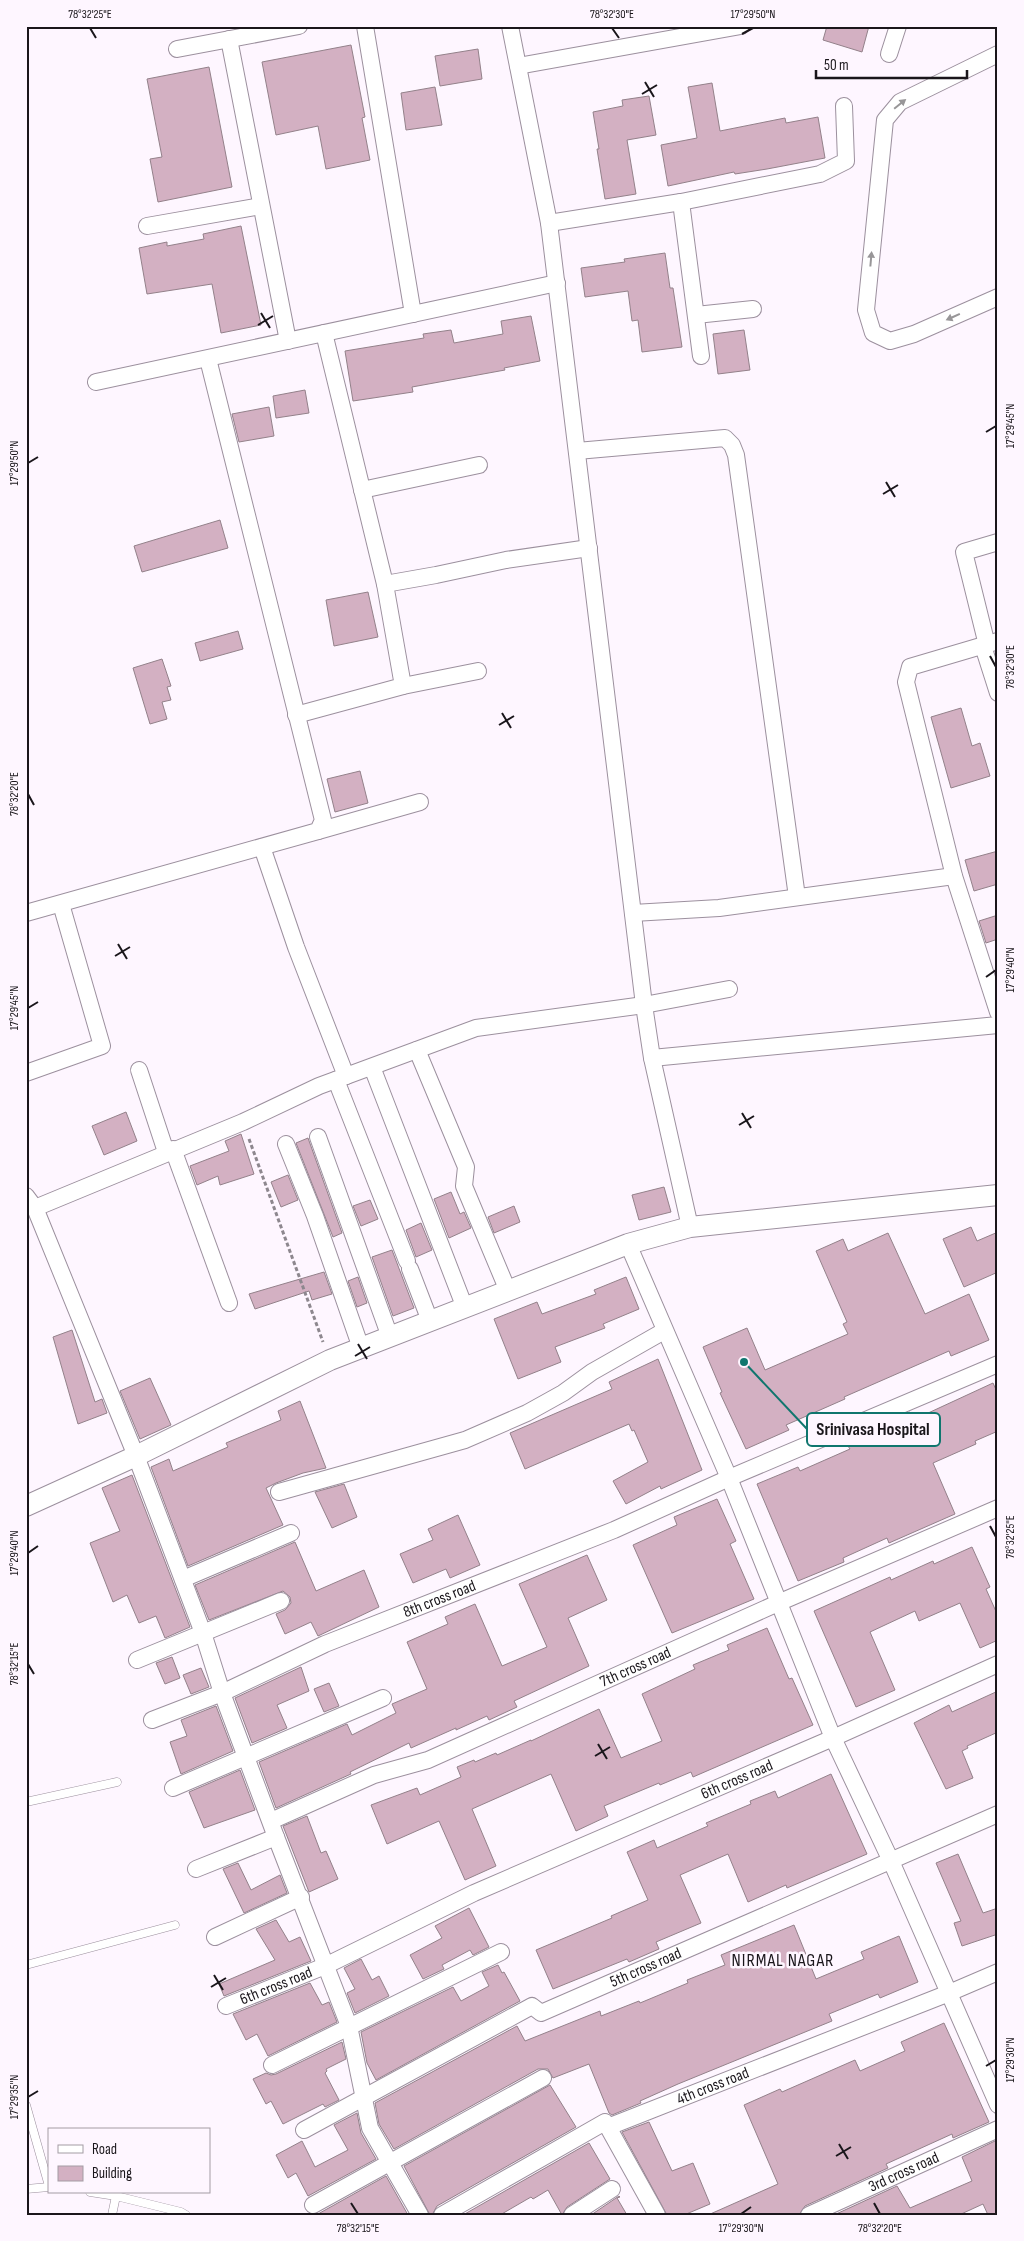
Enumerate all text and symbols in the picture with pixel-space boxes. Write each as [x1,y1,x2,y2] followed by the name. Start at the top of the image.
[68,7,112,22] text: 78°32'25"E
[590,7,634,22] text: 78°32'30"E
[731,7,775,22] text: 17°29'50"N
[816,48,968,80] scale bar
[824,56,849,75] text: 50 m
[894,99,907,109] one-way arrow
[867,251,875,267] one-way arrow
[946,313,960,321] one-way arrow
[1003,404,1018,448] text: 17°29'45"N
[7,441,22,485] text: 17°29'50"N
[1003,645,1018,689] text: 78°32'30"E
[7,772,22,816] text: 78°32'20"E
[1003,947,1018,993] text: 17°29'40"N
[7,986,22,1030] text: 17°29'45"N
[807,1413,940,1446] callout: Srinivasa Hospital
[816,1419,930,1440] text: Srinivasa Hospital
[1003,1515,1018,1559] text: 78°32'25"E
[7,1530,22,1576] text: 17°29'40"N
[400,1576,478,1622] street label: 8th cross road
[7,1643,22,1685] text: 78°32'15"E
[597,1643,674,1691] street label: 7th cross road
[698,1756,776,1803] street label: 6th cross road
[607,1944,684,1991] street label: 5th cross road
[732,1950,834,1971] district label: NIRMAL NAGAR
[237,1963,315,2009] street label: 6th cross road
[1003,2037,1018,2083] text: 17°29'30"N
[674,2063,752,2109] street label: 4th cross road
[7,2075,22,2119] text: 17°29'35"N
[48,2128,210,2194] legend
[92,2140,117,2159] text: Road
[865,2148,942,2196] street label: 3rd cross road
[92,2164,132,2183] text: Building
[337,2221,379,2236] text: 78°32'15"E
[718,2221,764,2236] text: 17°29'30"N
[858,2221,902,2236] text: 78°32'20"E

